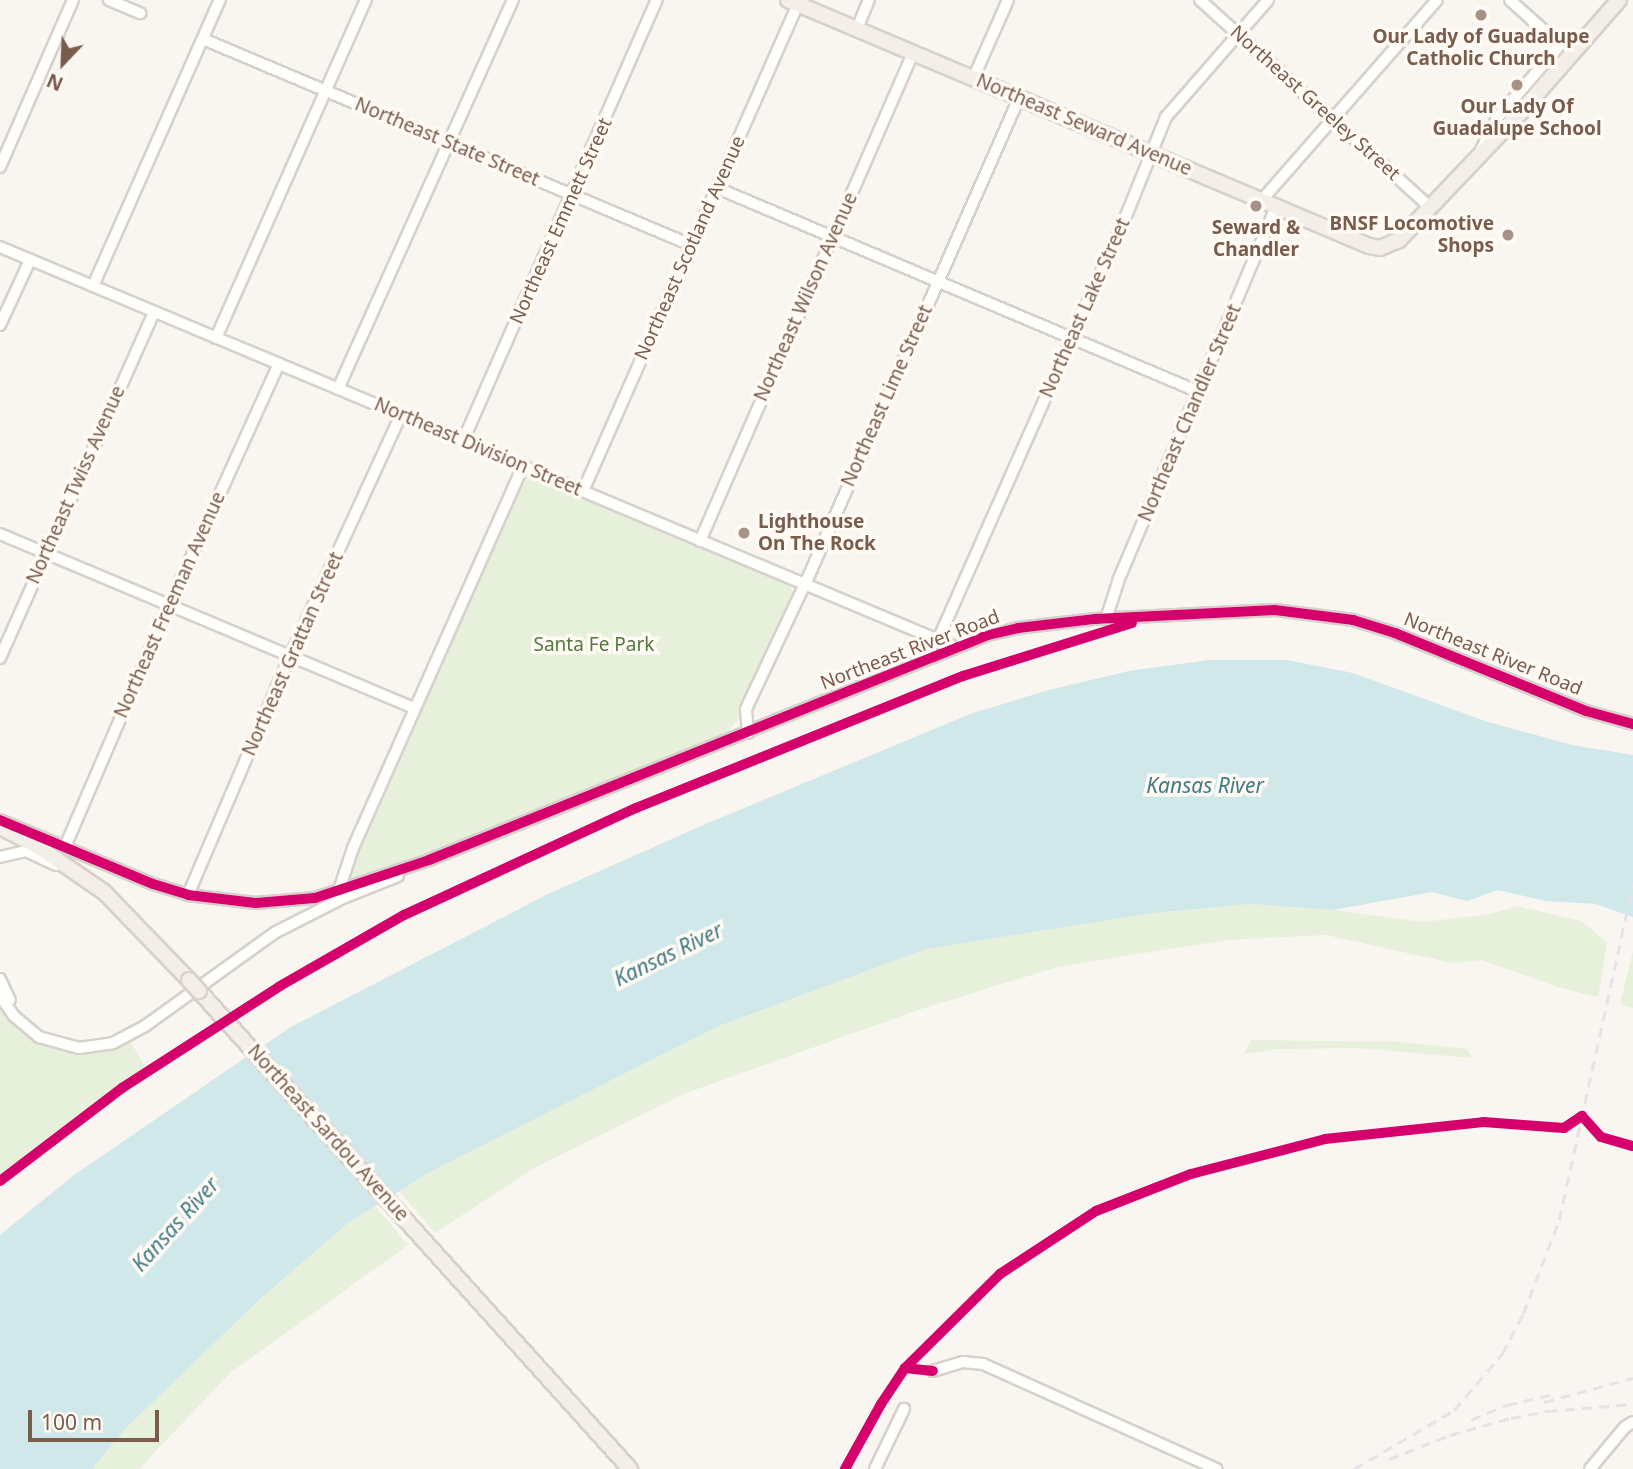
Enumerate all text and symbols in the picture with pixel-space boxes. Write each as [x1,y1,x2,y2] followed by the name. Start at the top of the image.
[1473,7,1489,23] marker: Our Lady of Guadalupe Catholic Church
[1226,21,1404,185] street label: Northeast Greeley Street
[1372,26,1590,70] place label: Our Lady of Guadalupe Catholic Church
[28,28,98,98] north arrow
[43,67,67,97] text: N
[973,69,1195,181] street label: Northeast Seward Avenue
[1509,77,1525,93] marker: Our Lady Of Guadalupe School
[351,93,543,191] street label: Northeast State Street
[1432,96,1602,140] place label: Our Lady Of Guadalupe School
[505,114,617,328] street label: Northeast Emmett Street
[630,132,750,364] street label: Northeast Scotland Avenue
[750,189,862,405] street label: Northeast Wilson Avenue
[1248,198,1264,214] marker: Seward & Chandler
[1329,213,1494,257] place label: BNSF Locomotive Shops
[1035,215,1135,401] street label: Northeast Lake Street
[1212,217,1300,261] place label: Seward & Chandler
[1500,227,1516,243] marker: BNSF Locomotive Shops
[1134,301,1246,525] street label: Northeast Chandler Street
[837,302,937,490] street label: Northeast Lime Street
[22,382,130,588] street label: Northeast Twiss Avenue
[371,393,585,501] street label: Northeast Division Street
[110,488,230,722] street label: Northeast Freeman Avenue
[758,511,876,555] place label: Lighthouse On The Rock
[736,525,752,541] marker: Lighthouse On The Rock
[238,549,348,759] street label: Northeast Grattan Street
[817,605,1003,695] street label: Northeast River Road
[1401,608,1585,700] street label: Northeast River Road
[534,634,654,656] park label: Santa Fe Park
[1146,772,1264,798] water label: Kansas River
[610,917,726,991] water label: Kansas River
[243,1040,413,1226] street label: Northeast Sardou Avenue
[126,1172,224,1276] water label: Kansas River
[32,1396,163,1440] scale bar
[41,1408,102,1436] text: 100 m

